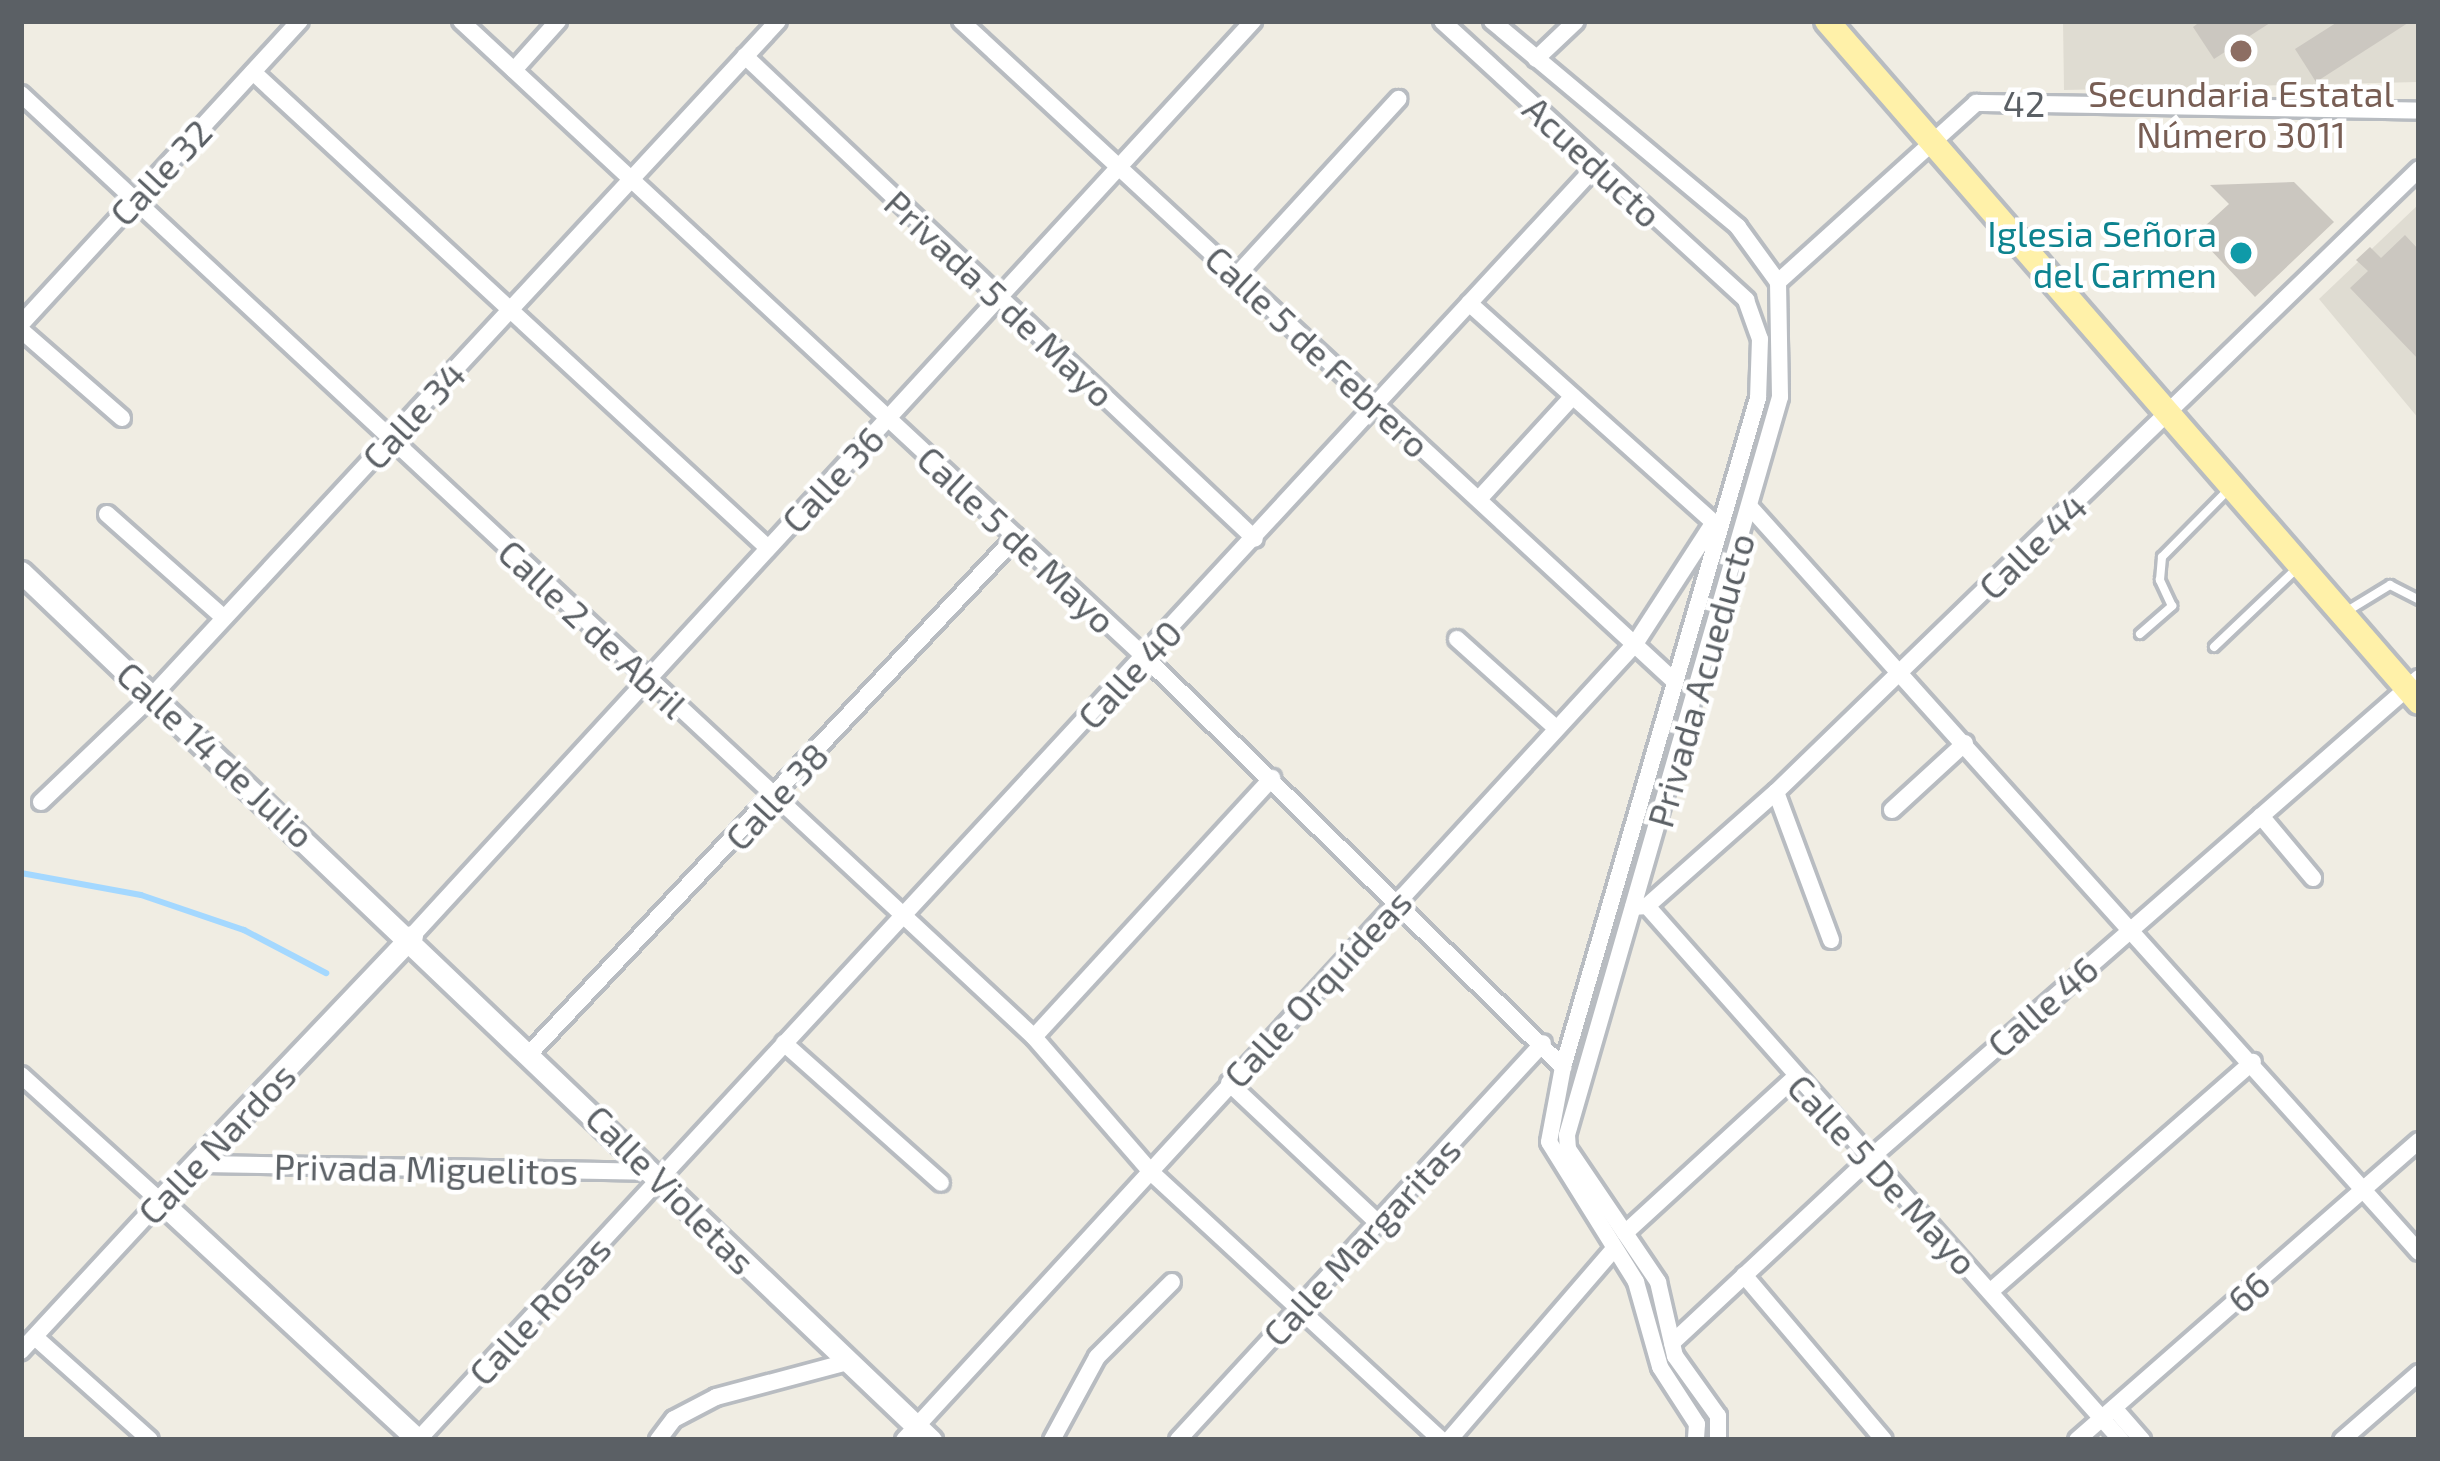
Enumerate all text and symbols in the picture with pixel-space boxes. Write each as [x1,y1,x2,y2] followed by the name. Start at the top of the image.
[2228,38,2254,64] marker: Secundaria Estatal Número 3011
[2088,70,2394,155] place label: Secundaria Estatal Número 3011
[2003,81,2045,125] street label: 42
[1515,86,1671,236] street label: Acueducto
[100,110,220,234] street label: Calle 32
[876,181,1124,415] street label: Privada 5 de Mayo
[1987,210,2217,295] place label: Iglesia Señora del Carmen
[1197,236,1439,466] street label: Calle 5 de Febrero
[2228,240,2254,266] marker: Iglesia Señora del Carmen
[352,352,474,478] street label: Calle 34
[772,417,892,541] street label: Calle 36
[909,436,1125,642] street label: Calle 5 de Mayo
[1969,484,2095,608] street label: Calle 44
[1637,528,1763,832] street label: Privada Acueducto
[490,530,696,726] street label: Calle 2 de Abril
[1068,611,1190,737] street label: Calle 40
[108,651,324,857] street label: Calle 14 de Julio
[716,733,836,859] street label: Calle 38
[1214,880,1420,1096] street label: Calle Orquídeas
[1978,946,2106,1066] street label: Calle 46
[128,1053,304,1233] street label: Calle Nardos
[1779,1065,1987,1283] street label: Calle 5 De Mayo
[577,1095,765,1283] street label: Calle Violetas
[1253,1128,1469,1354] street label: Calle Margaritas
[274,1144,578,1192] street label: Privada Miguelitos
[459,1227,619,1393] street label: Calle Rosas
[2218,1261,2278,1321] street label: 66

